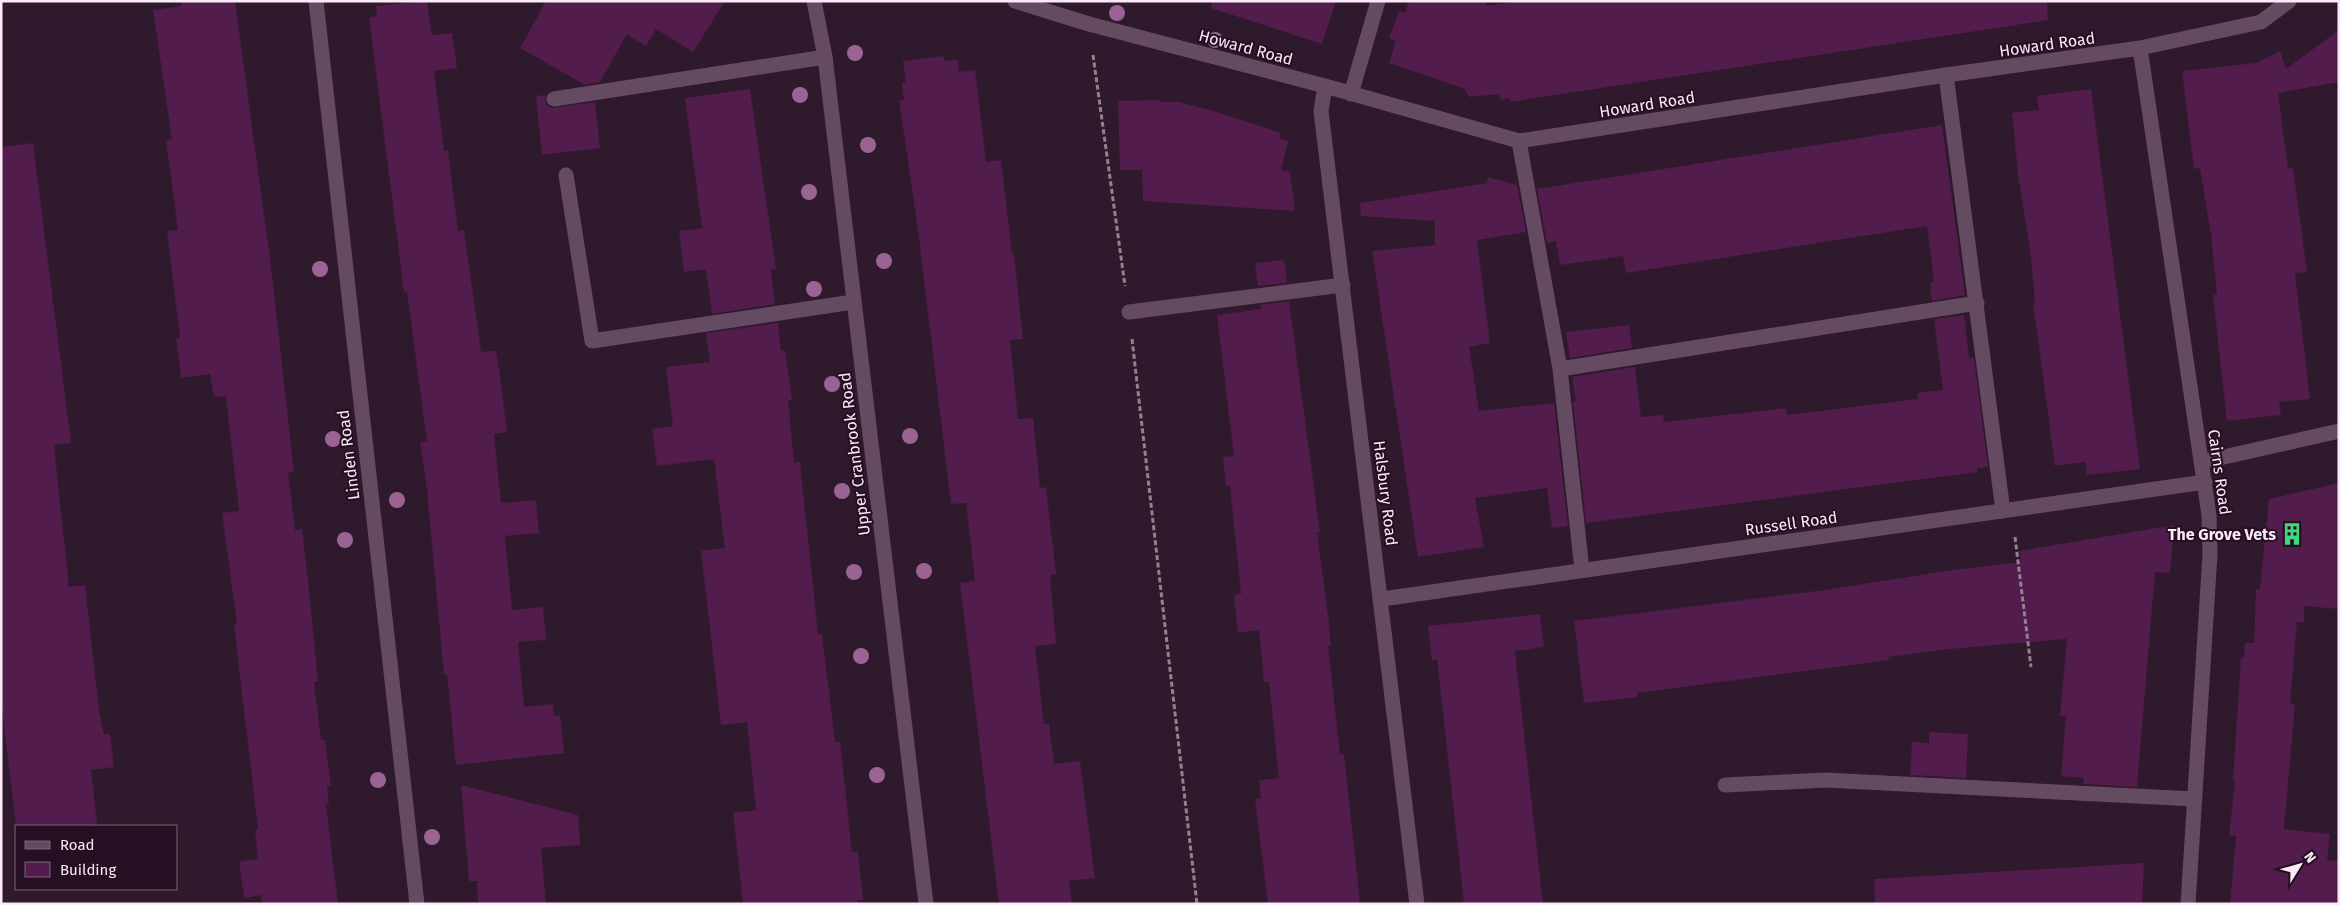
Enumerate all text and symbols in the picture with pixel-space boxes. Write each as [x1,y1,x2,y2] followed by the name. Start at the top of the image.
[1197,26,1295,69] street label: Howard Road
[1998,28,2096,61] street label: Howard Road
[1598,88,1696,121] street label: Howard Road
[835,371,874,537] street label: Upper Cranbrook Road
[334,409,363,501] street label: Linden Road
[2204,428,2235,516] street label: Cairns Road
[1370,439,1401,547] street label: Halsbury Road
[1744,508,1838,539] street label: Russell Road
[2279,521,2305,547] building icon: The Grove Vets
[2168,525,2276,544] place label: The Grove Vets
[15,825,178,890] legend
[60,836,95,854] text: Road
[2275,840,2325,890] north arrow
[2300,849,2320,866] text: N
[60,861,116,879] text: Building

